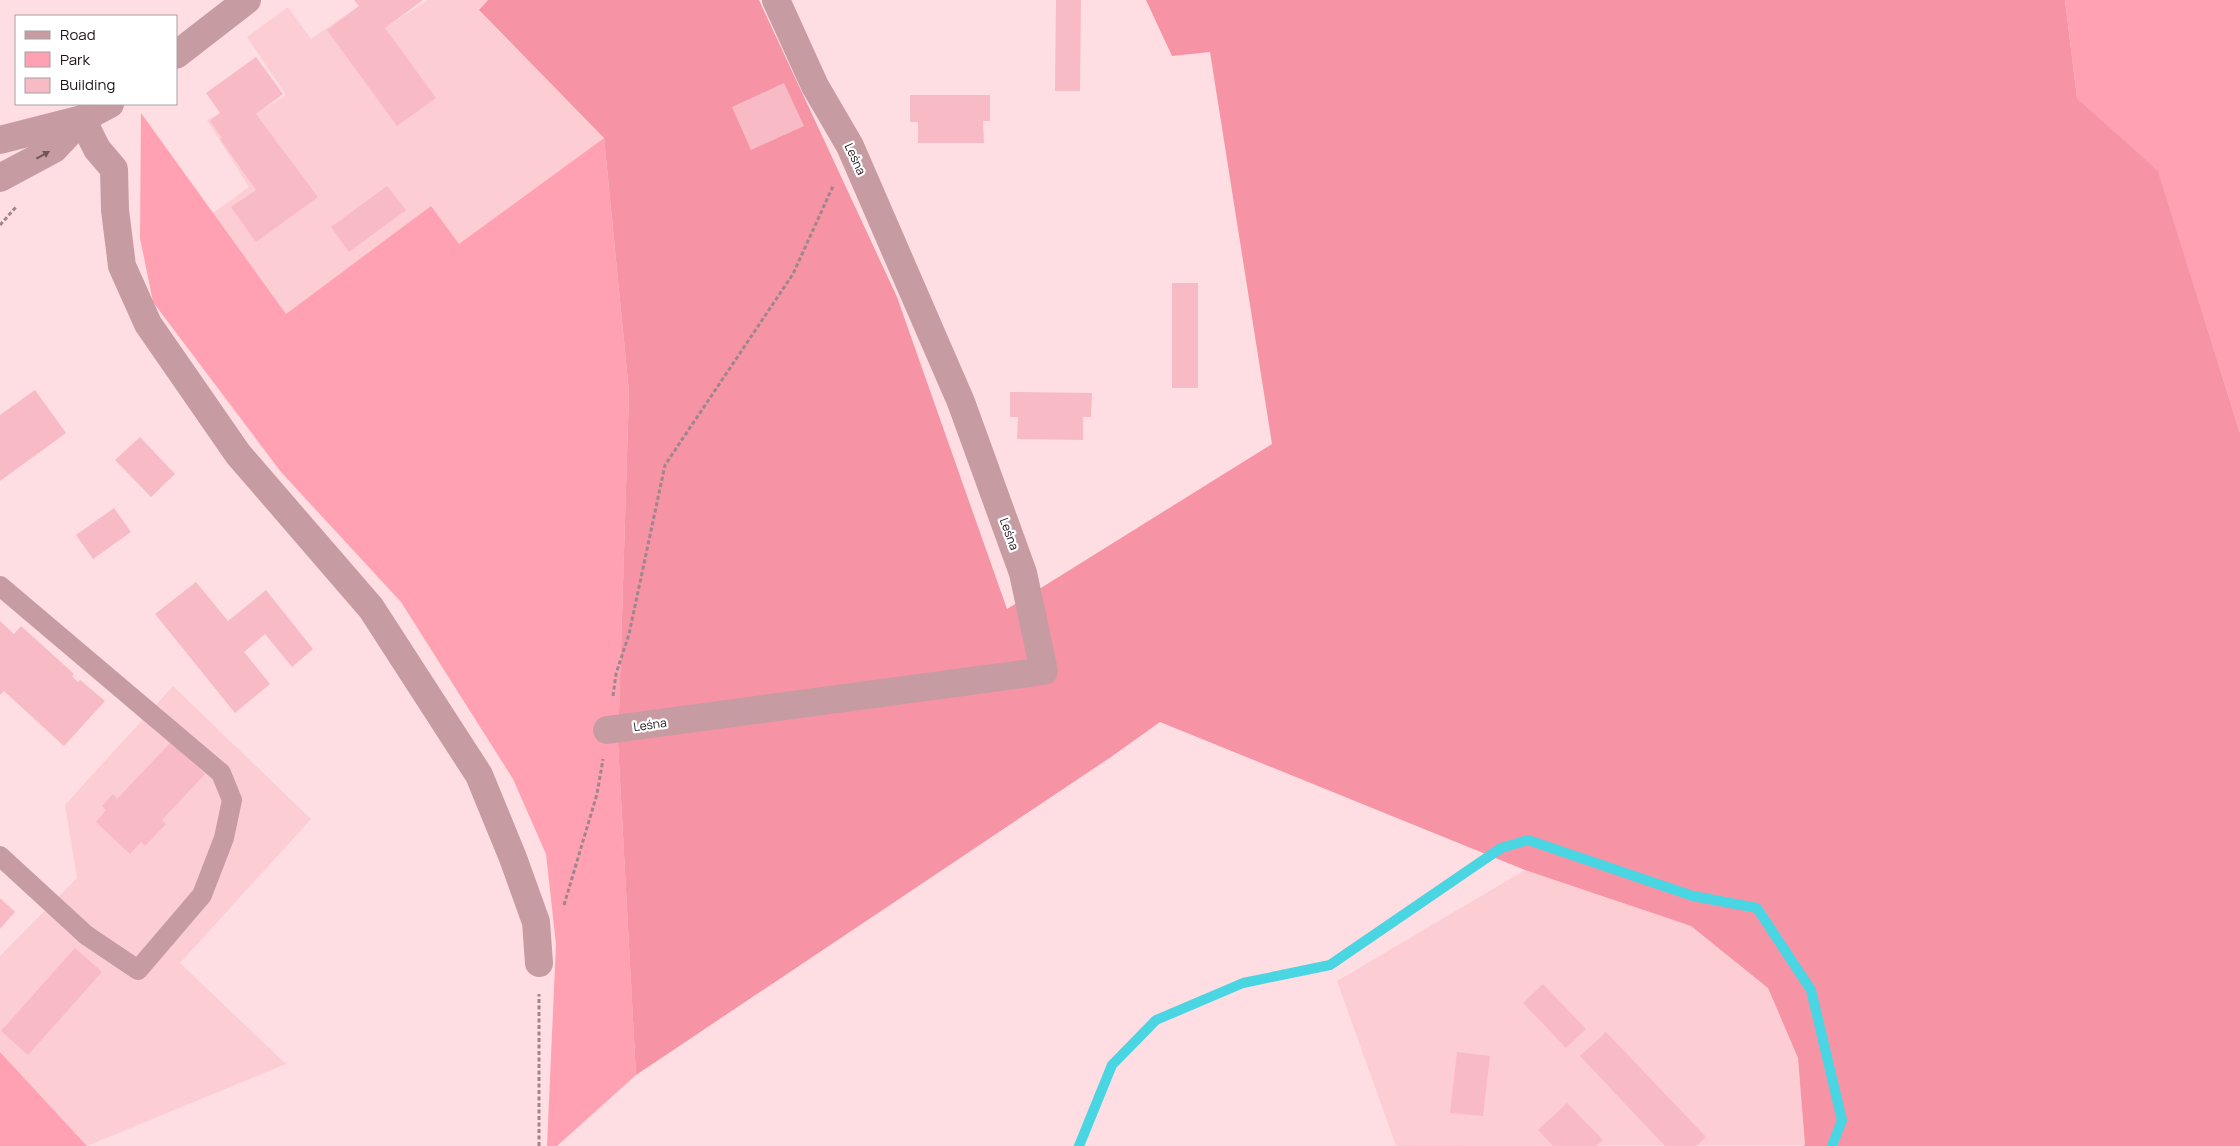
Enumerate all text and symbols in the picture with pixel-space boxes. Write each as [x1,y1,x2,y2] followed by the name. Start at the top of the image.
[15,15,178,105] legend
[60,24,96,45] text: Road
[60,49,90,70] text: Park
[60,74,115,95] text: Building
[841,140,870,177] street label: Leśna
[36,151,50,159] one-way arrow
[996,515,1023,552] street label: Leśna
[632,714,668,735] street label: Leśna

